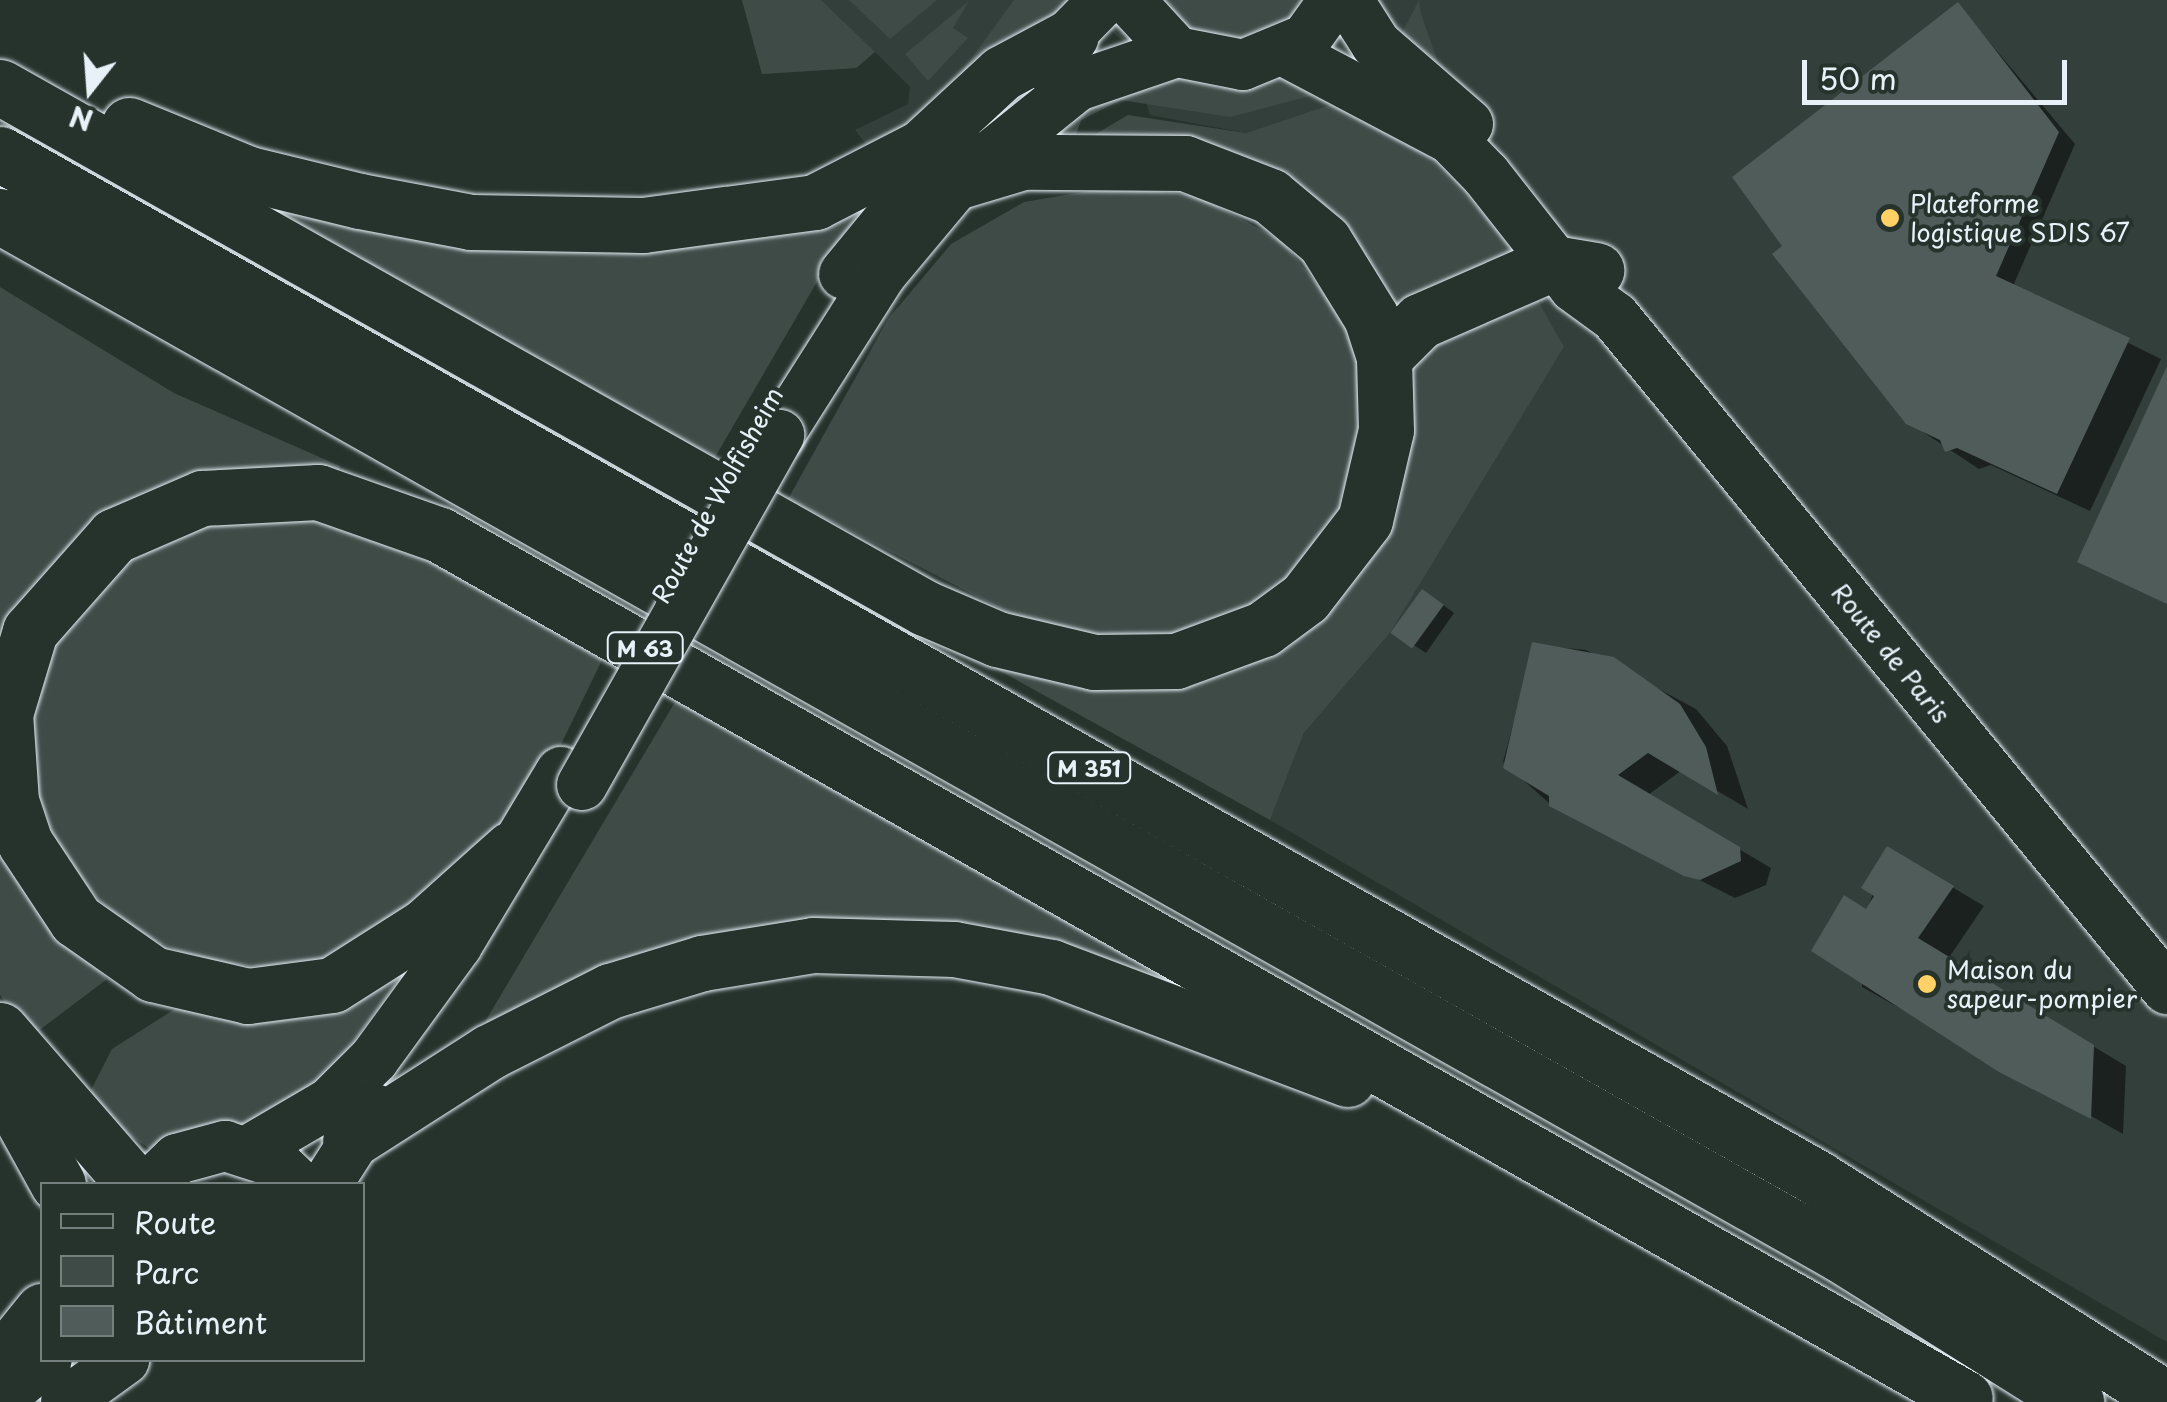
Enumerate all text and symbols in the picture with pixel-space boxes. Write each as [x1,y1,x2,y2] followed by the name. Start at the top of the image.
[40,40,140,140] north arrow
[1807,40,2072,102] scale bar
[1819,55,1897,100] text: 50 m
[64,95,98,143] text: N
[1910,189,2129,248] place label: Plateforme logistique SDIS 67
[1879,207,1901,229] marker: Plateforme logistique SDIS 67
[645,381,789,609] street label: Route de Wolfisheim
[1825,577,1957,729] street label: Route de Paris
[605,631,685,665] road number: M 63
[1046,751,1132,785] road number: M 351
[1947,955,2137,1014] place label: Maison du sapeur-pompier
[1916,973,1938,995] marker: Maison du sapeur-pompier
[40,1182,365,1362] legend
[134,1199,216,1244] text: Route
[134,1249,199,1294] text: Parc
[134,1299,267,1344] text: Bâtiment

